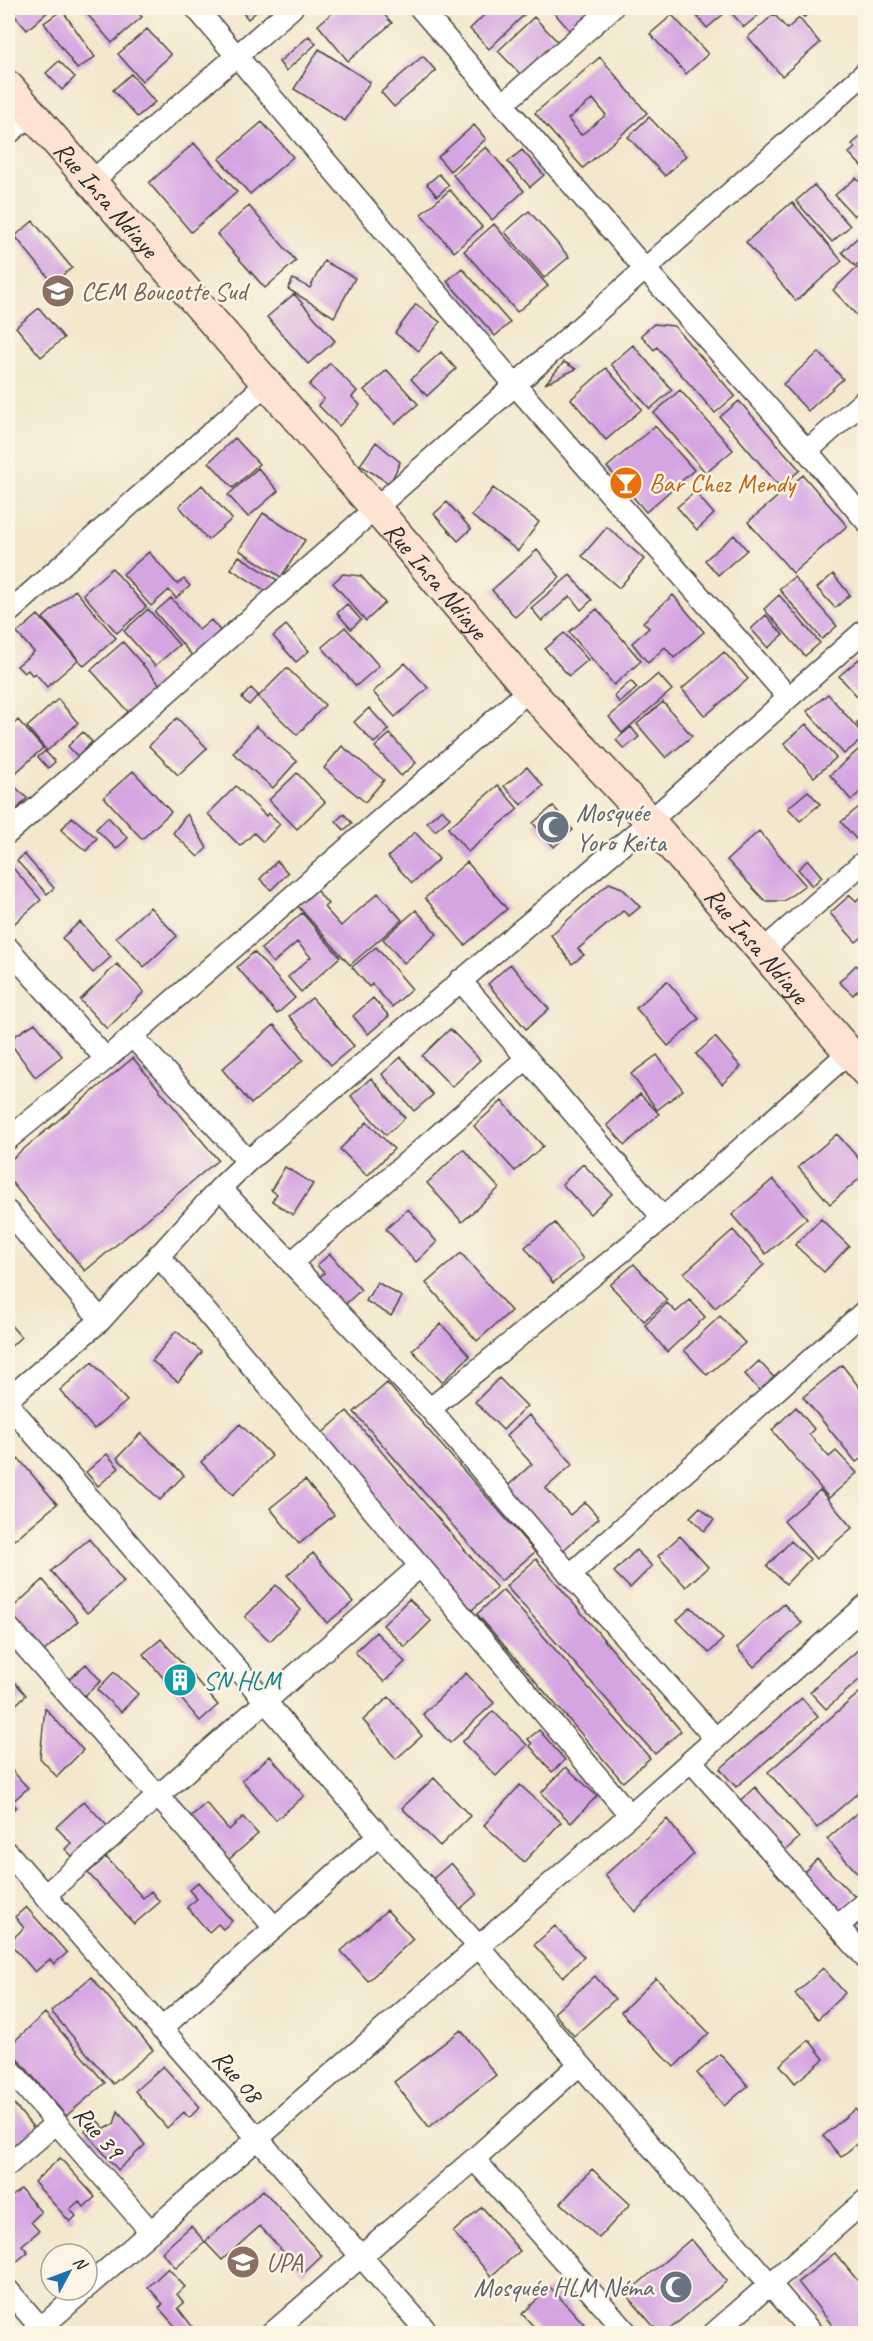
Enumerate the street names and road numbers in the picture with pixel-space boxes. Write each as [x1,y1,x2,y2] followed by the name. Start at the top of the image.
[46,134,167,266] street label: Rue Insa Ndiaye
[377,515,496,647] street label: Rue Insa Ndiaye
[697,880,817,1012] street label: Rue Insa Ndiaye
[205,2043,272,2112] street label: Rue 08
[66,2099,133,2168] street label: Rue 39

